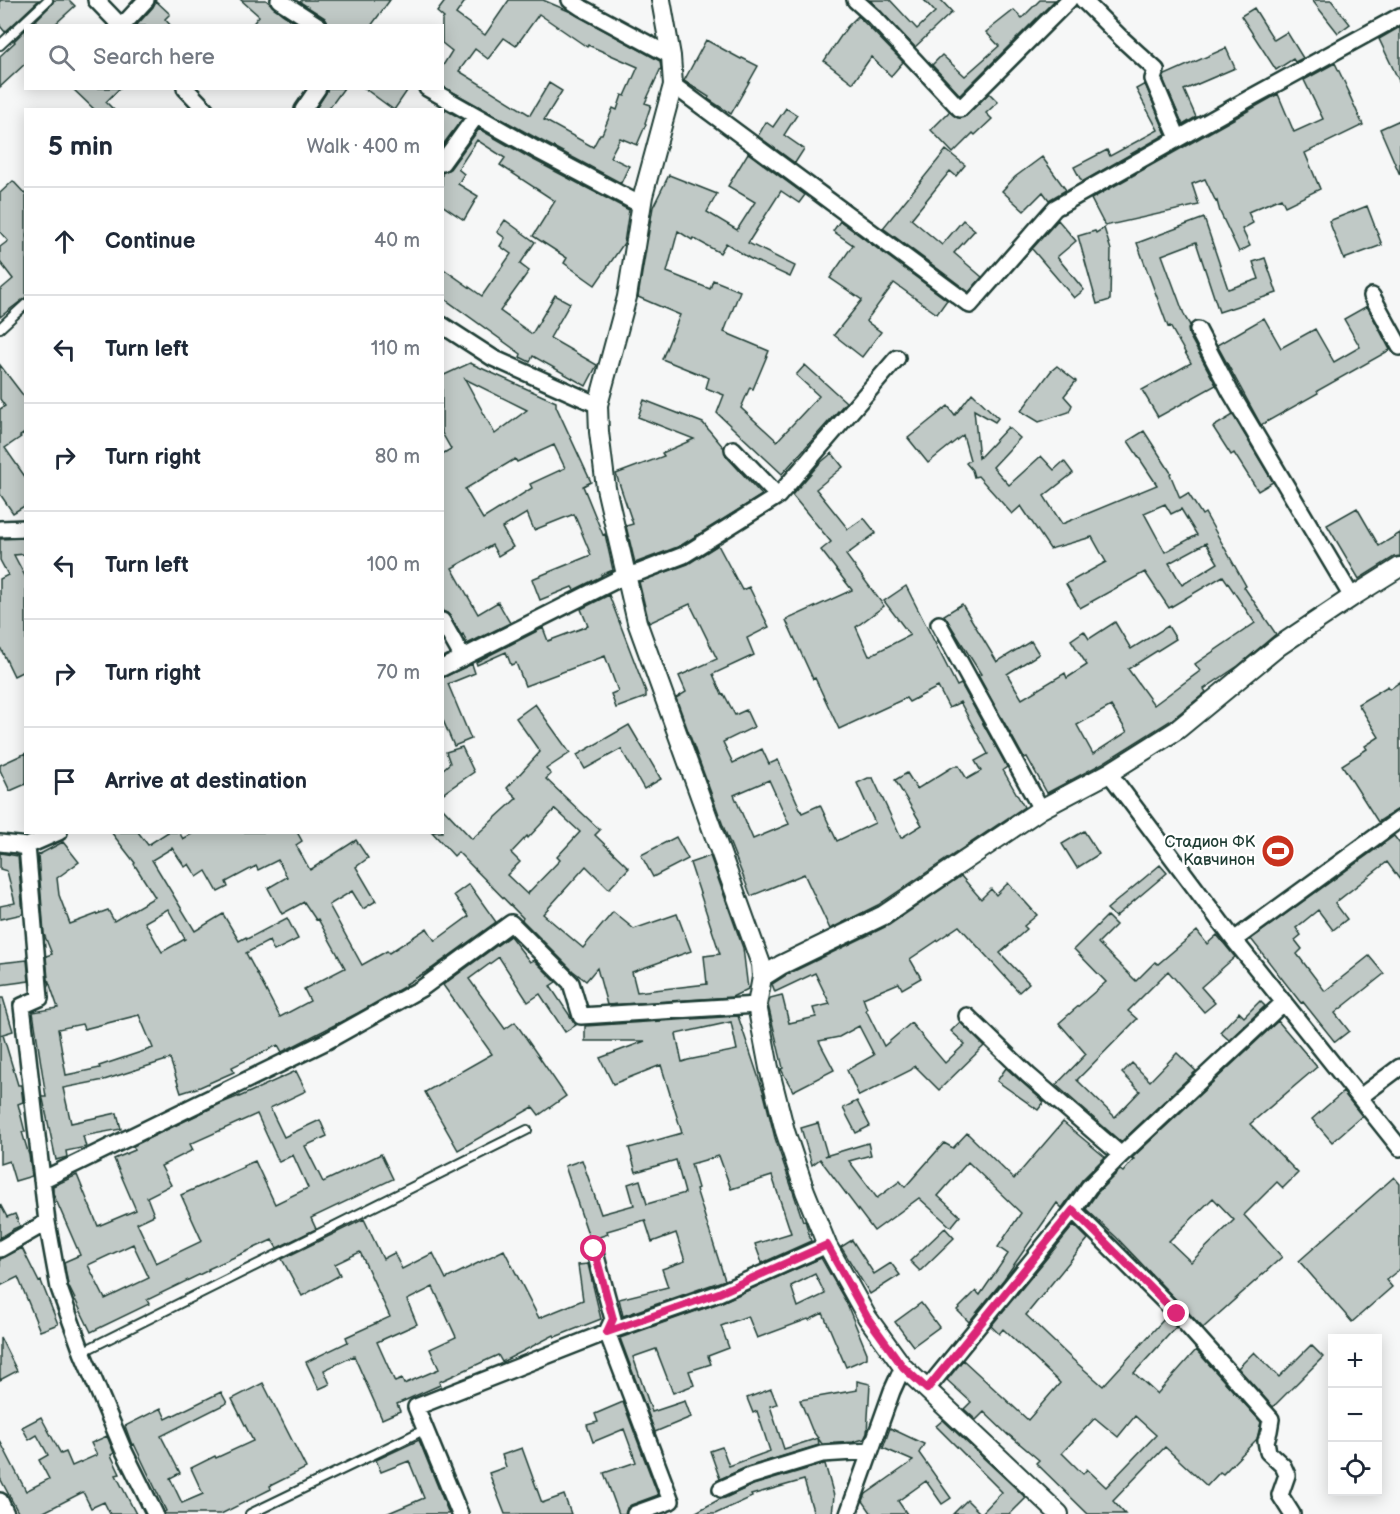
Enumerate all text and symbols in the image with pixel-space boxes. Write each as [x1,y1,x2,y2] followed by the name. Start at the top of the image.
[24,24,444,90] search box
[45,41,78,74] icon: search
[93,44,215,71] text: Search here
[48,132,113,163] text: 5 min
[307,135,420,159] text: Walk · 400 m
[48,225,81,258] icon: ahead
[105,228,195,255] text: Continue
[374,229,420,253] text: 40 m
[48,333,81,366] icon: left
[105,336,189,363] text: Turn left
[371,337,420,361] text: 110 m
[48,441,81,474] icon: right
[105,444,201,471] text: Turn right
[375,445,420,469] text: 80 m
[48,549,81,582] icon: left
[105,552,189,579] text: Turn left
[367,553,420,577] text: 100 m
[48,657,81,690] icon: right
[105,660,201,687] text: Turn right
[376,661,420,685] text: 70 m
[48,765,81,798] icon: arrive
[105,768,307,795] text: Arrive at destination
[1165,833,1256,870] place label: Стадион ФК Кавчинон
[1260,833,1296,869] sports icon: Стадион ФК Кавчинон
[580,1235,606,1261] route start
[1163,1300,1189,1326] route end
[1328,1334,1382,1496] map controls
[1328,1334,1382,1388] button: +
[1328,1388,1382,1442] button: −
[1328,1442,1382,1496] button: locate

